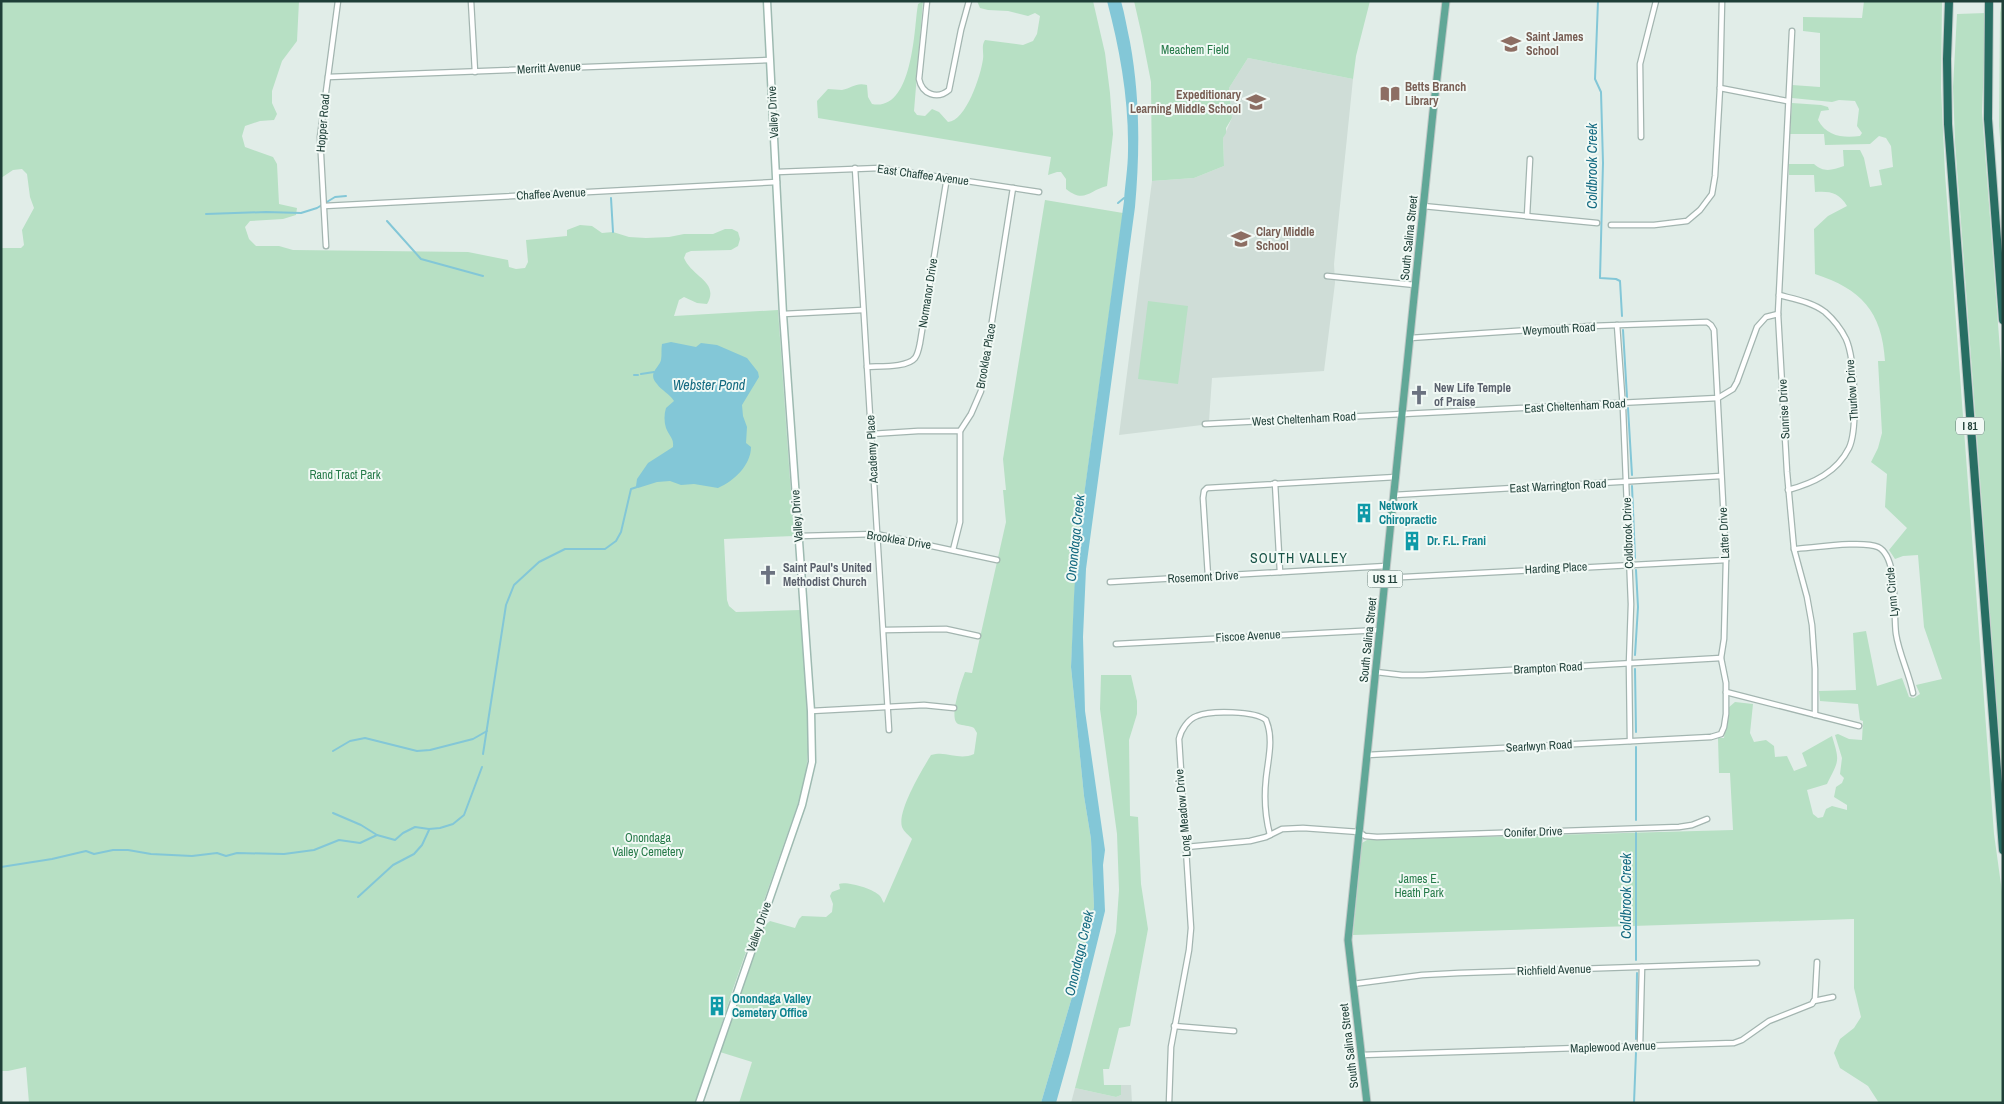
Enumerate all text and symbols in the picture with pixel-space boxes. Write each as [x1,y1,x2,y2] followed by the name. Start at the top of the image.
[1526,29,1584,59] place label: Saint James School
[1500,33,1522,55] school or university icon: Saint James School
[1161,42,1229,58] park label: Meachem Field
[517,58,581,78] street label: Merritt Avenue
[1405,79,1466,109] place label: Betts Branch Library
[1379,83,1401,105] library icon: Betts Branch Library
[764,85,782,139] street label: Valley Drive
[1130,87,1242,117] place label: Expeditionary Learning Middle School
[1245,91,1267,113] school or university icon: Expeditionary Learning Middle School
[312,93,334,153] street label: Hopper Road
[1583,122,1601,209] water label: Coldbrook Creek
[876,161,970,189] street label: East Chaffee Avenue
[516,184,586,204] street label: Chaffee Avenue
[1397,194,1421,281] street label: South Salina Street
[1256,224,1315,254] place label: Clary Middle School
[1230,228,1252,250] school or university icon: Clary Middle School
[915,257,941,329] street label: Normanor Drive
[1522,319,1596,339] street label: Weymouth Road
[972,322,1000,390] street label: Brooklea Place
[1842,359,1862,421] street label: Thurlow Drive
[673,376,746,394] water label: Webster Pond
[1774,379,1794,439] street label: Sunrise Drive
[1434,380,1511,410] place label: New Life Temple of Praise
[1408,384,1430,406] church icon: New Life Temple of Praise
[1524,395,1626,417] street label: East Cheltenham Road
[1252,408,1356,430] street label: West Cheltenham Road
[862,414,882,485] street label: Academy Place
[1956,418,1984,434] road number: I 81
[309,467,381,483] park label: Rand Tract Park
[1509,475,1607,497] street label: East Warrington Road
[787,489,807,543] street label: Valley Drive
[1061,492,1089,582] water label: Onondaga Creek
[1619,497,1637,569] street label: Coldbrook Drive
[1379,498,1437,528] place label: Network Chiropractic
[1353,502,1375,524] building icon: Network Chiropractic
[1715,507,1733,559] street label: Latter Drive
[866,527,932,553] street label: Brooklea Drive
[1401,530,1423,552] building icon: Dr. F.L. Frani
[1427,533,1486,549] place label: Dr. F.L. Frani
[1250,549,1348,567] district label: SOUTH VALLEY
[1524,558,1588,578] street label: Harding Place
[783,560,872,590] place label: Saint Paul's United Methodist Church
[757,564,779,586] church icon: Saint Paul's United Methodist Church
[1167,567,1239,587] street label: Rosemont Drive
[1882,567,1902,617] street label: Lynn Circle
[1368,570,1402,588] road number: US 11
[1356,596,1380,683] street label: South Salina Street
[1215,626,1281,646] street label: Fiscoe Avenue
[1513,658,1583,678] street label: Brampton Road
[1505,736,1573,756] street label: Searlwyn Road
[1171,768,1195,858] street label: Long Meadow Drive
[1503,823,1563,841] street label: Conifer Drive
[612,830,684,860] park label: Onondaga Valley Cemetery
[1617,852,1635,939] water label: Coldbrook Creek
[1394,871,1444,901] park label: James E. Heath Park
[743,900,775,954] street label: Valley Drive
[1060,907,1098,998] water label: Onondaga Creek
[1517,961,1591,979] street label: Richfield Avenue
[732,991,812,1021] place label: Onondaga Valley Cemetery Office
[706,995,728,1017] building icon: Onondaga Valley Cemetery Office
[1336,1002,1362,1089] street label: South Salina Street
[1570,1038,1656,1056] street label: Maplewood Avenue

